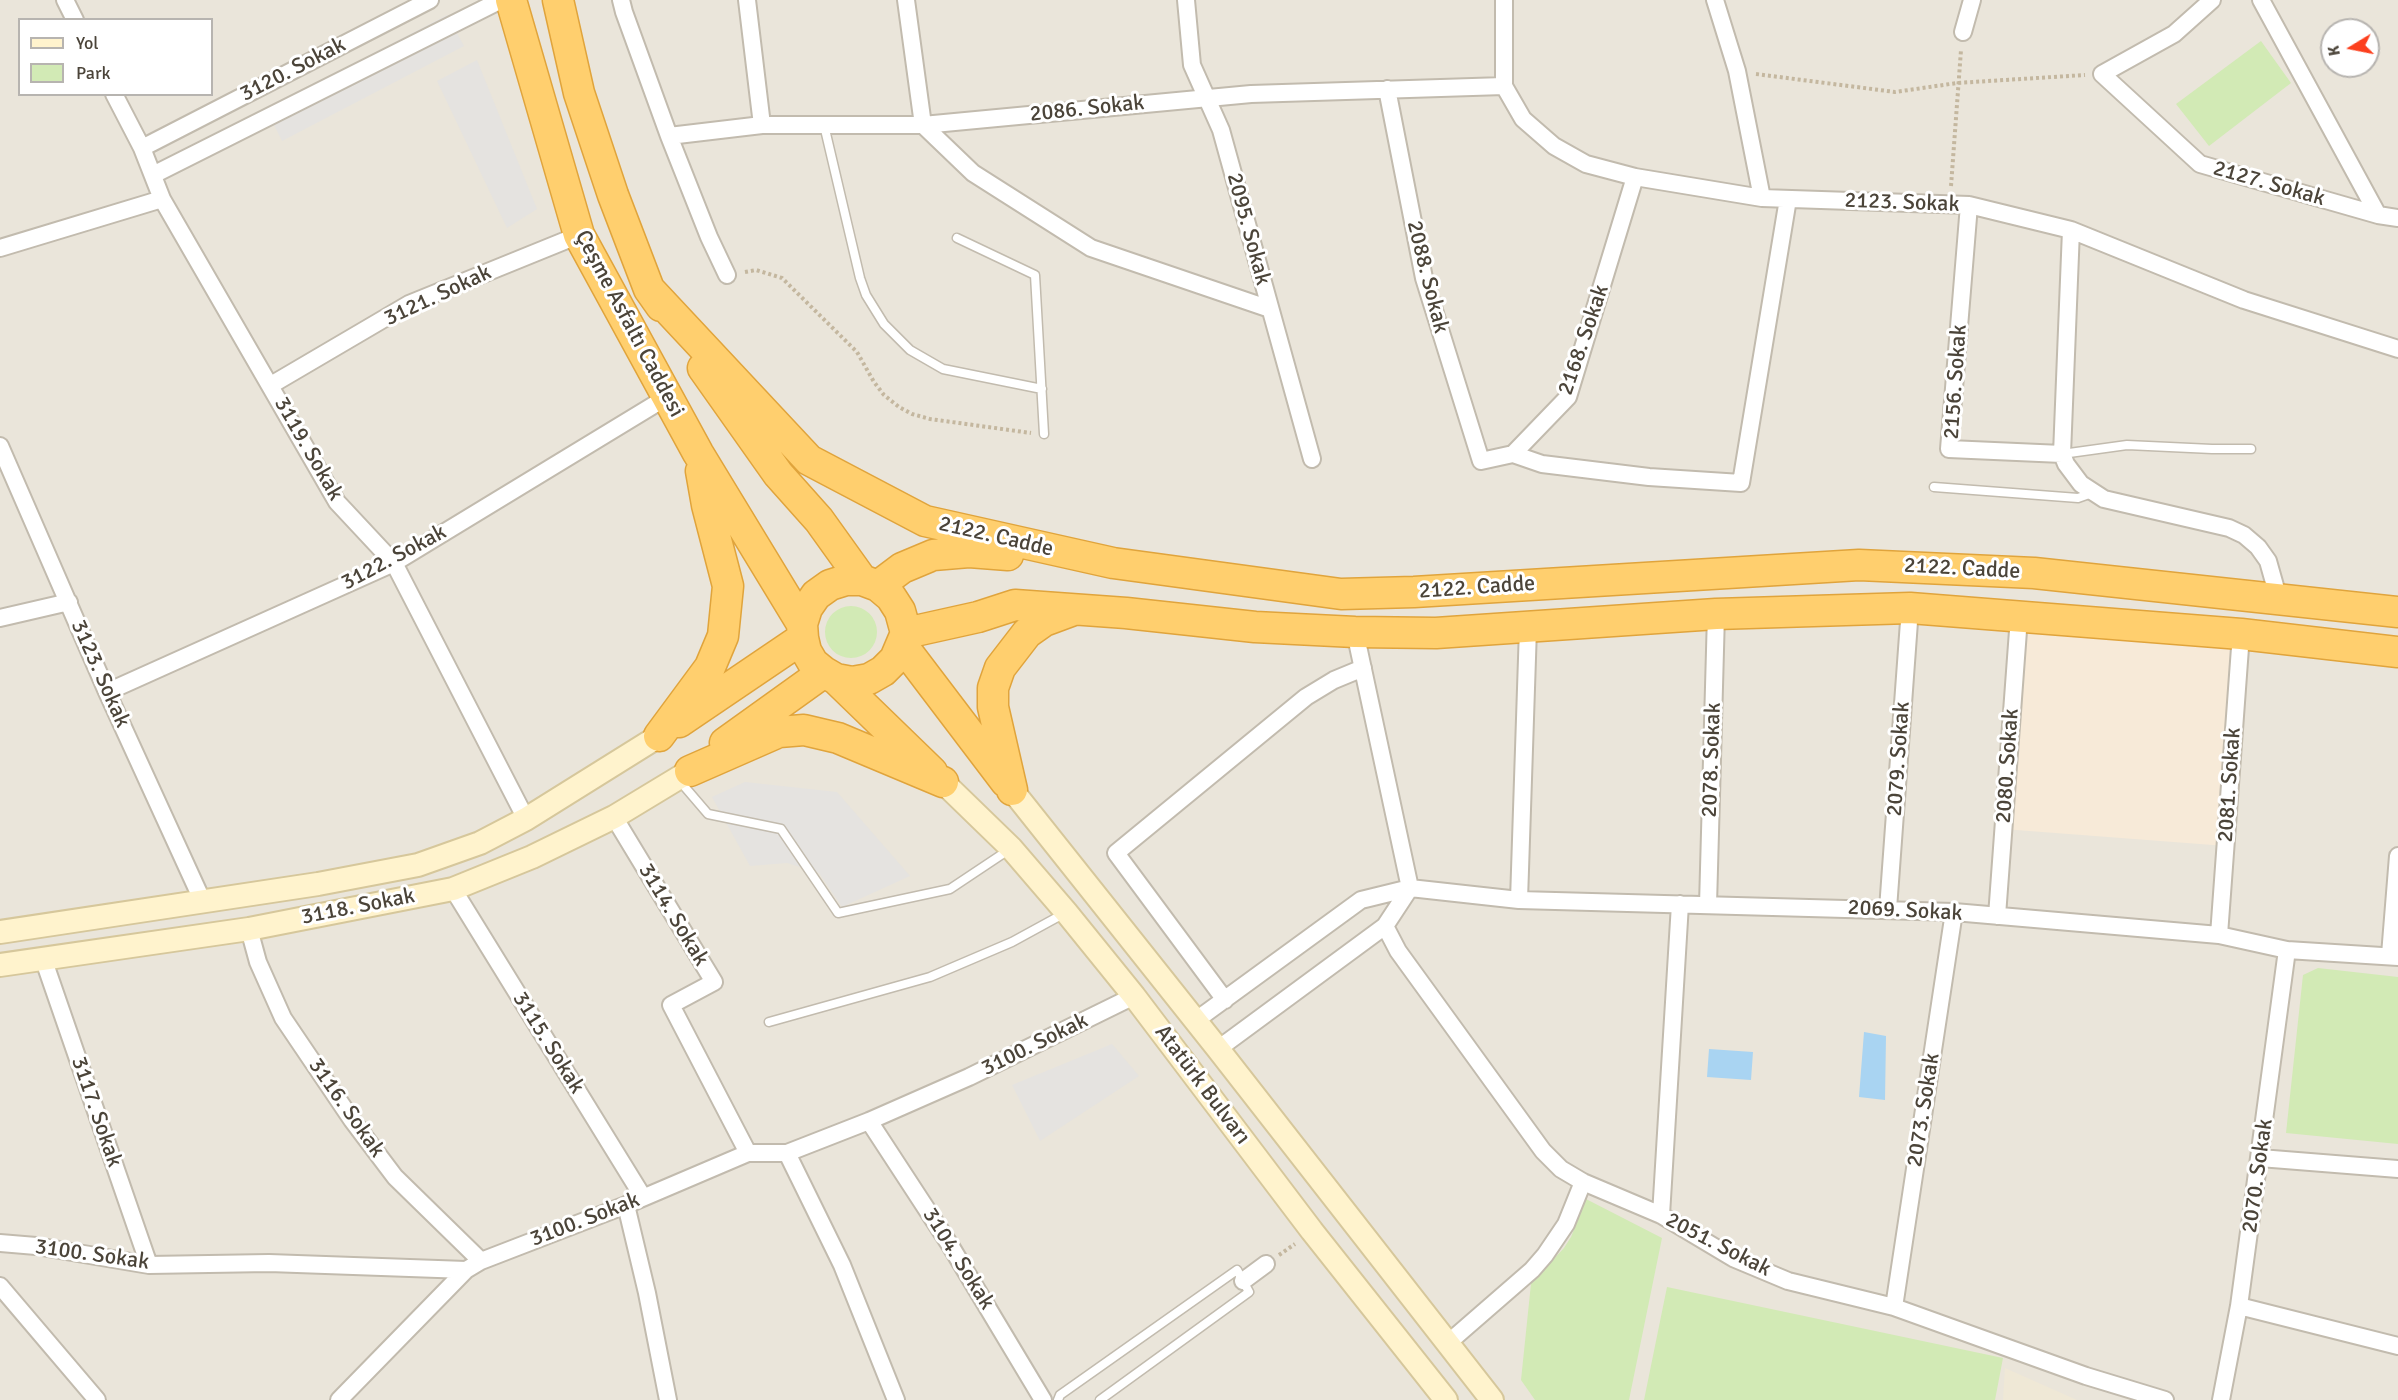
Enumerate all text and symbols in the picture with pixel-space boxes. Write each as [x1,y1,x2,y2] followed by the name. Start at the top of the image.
[18,18,213,96] legend
[2320,18,2380,78] north arrow
[76,32,99,54] text: Yol
[236,32,350,108] street label: 3120. Sokak
[2324,44,2345,57] text: K
[76,62,111,84] text: Park
[1028,90,1146,128] street label: 2086. Sokak
[2210,155,2328,213] street label: 2127. Sokak
[1220,170,1276,288] street label: 2095. Sokak
[1844,188,1960,218] street label: 2123. Sokak
[1400,218,1454,336] street label: 2088. Sokak
[569,226,689,422] street label: Çeşme Asfaltı Caddesi
[380,260,496,332] street label: 3121. Sokak
[1553,281,1615,399] street label: 2168. Sokak
[1939,324,1973,440] street label: 2156. Sokak
[268,393,348,505] street label: 3119. Sokak
[936,511,1056,563] street label: 2122. Cadde
[337,519,451,597] street label: 3122. Sokak
[1903,553,2021,585] street label: 2122. Cadde
[1418,571,1536,605] street label: 2122. Cadde
[65,616,135,732] street label: 3123. Sokak
[1882,701,1916,817] street label: 2079. Sokak
[1697,702,1727,818] street label: 2078. Sokak
[1991,708,2025,824] street label: 2080. Sokak
[2213,727,2247,843] street label: 2081. Sokak
[632,859,714,971] street label: 3114. Sokak
[299,883,417,931] street label: 3118. Sokak
[1847,895,1963,927] street label: 2069. Sokak
[506,987,590,1099] street label: 3115. Sokak
[978,1008,1092,1082] street label: 3100. Sokak
[1149,1020,1255,1150] street label: Atatürk Bulvarı
[1902,1051,1946,1169] street label: 2073. Sokak
[65,1053,127,1171] street label: 3117. Sokak
[302,1053,390,1163] street label: 3116. Sokak
[2237,1117,2279,1235] street label: 2070. Sokak
[527,1187,643,1253] street label: 3100. Sokak
[916,1203,1000,1315] street label: 3104. Sokak
[1661,1207,1775,1283] street label: 2051. Sokak
[33,1234,151,1276] street label: 3100. Sokak

